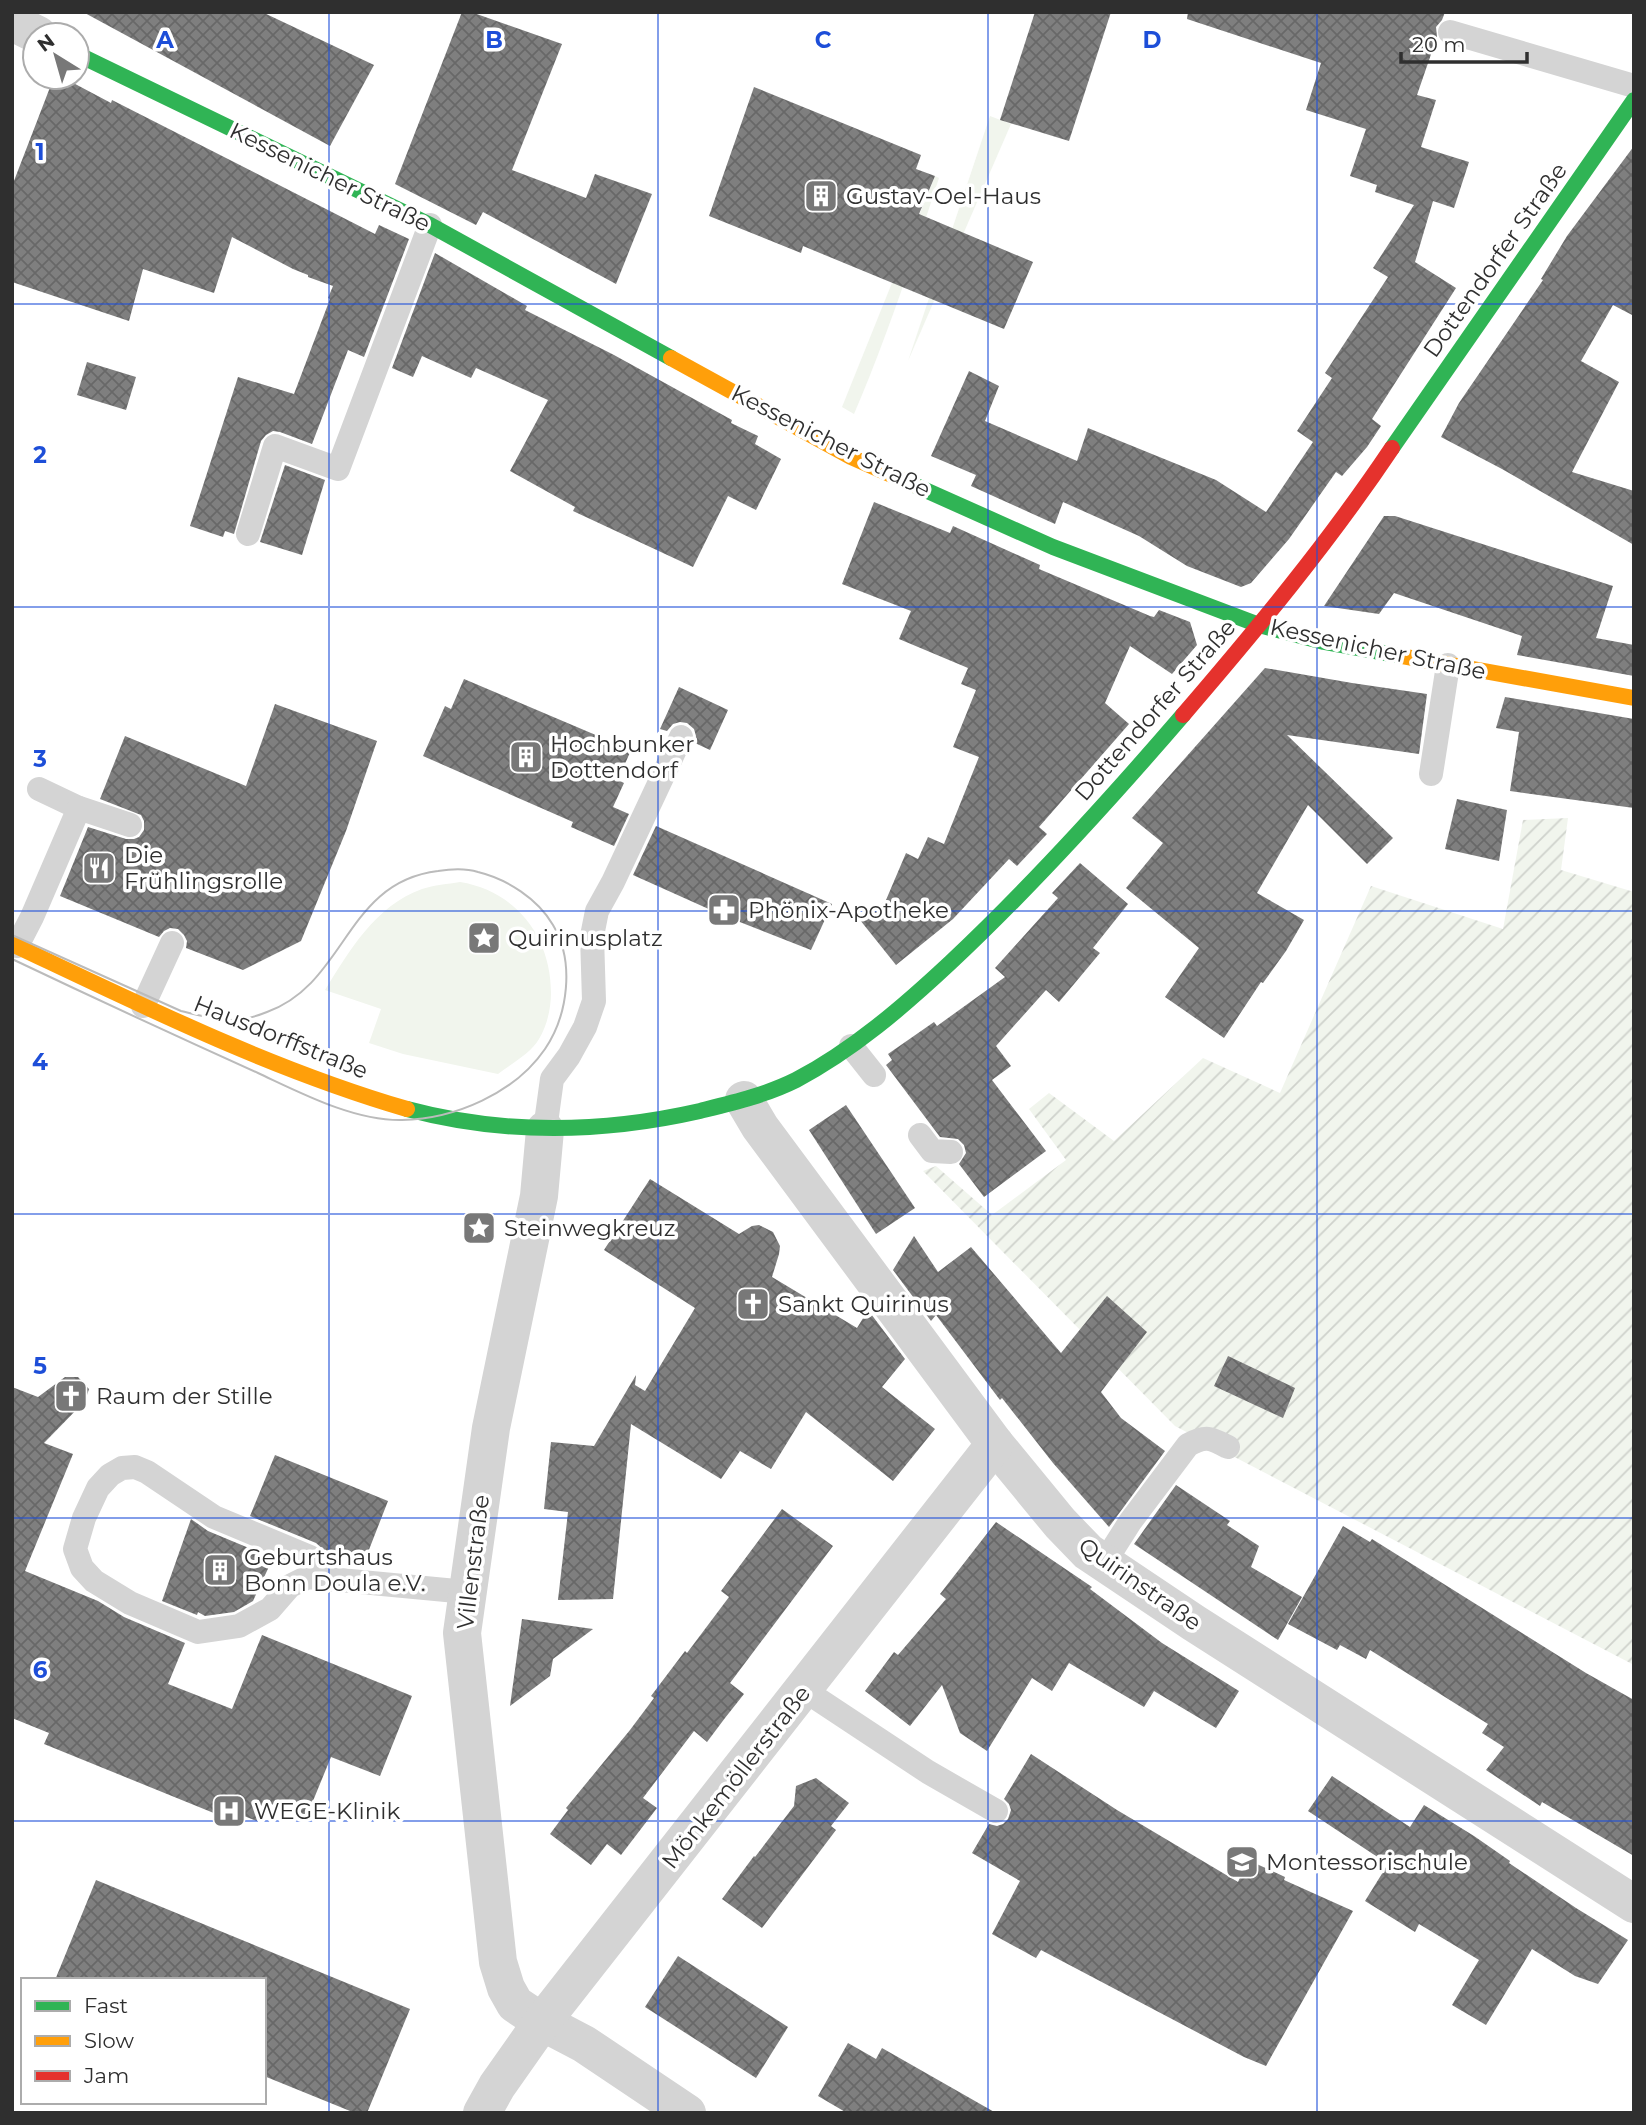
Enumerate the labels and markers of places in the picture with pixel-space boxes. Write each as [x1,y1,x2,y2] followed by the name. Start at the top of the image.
[802,177,840,215] building icon: Gustav-Oel-Haus
[846,182,1041,210] place label: Gustav-Oel-Haus
[550,730,694,784] place label: Hochbunker Dottendorf
[507,738,545,776] building icon: Hochbunker Dottendorf
[124,841,283,895] place label: Die Frühlingsrolle
[80,849,118,887] restaurant icon: Die Frühlingsrolle
[705,891,743,929] pharmacy icon: Phönix-Apotheke
[748,896,949,924] place label: Phönix-Apotheke
[465,919,503,957] place icon: Quirinusplatz
[508,924,663,952] place label: Quirinusplatz
[460,1209,498,1247] place icon: Steinwegkreuz
[504,1214,676,1242] place label: Steinwegkreuz
[734,1285,772,1323] church icon: Sankt Quirinus
[778,1290,949,1318] place label: Sankt Quirinus
[52,1377,90,1415] church icon: Raum der Stille
[96,1382,273,1410] place label: Raum der Stille
[244,1543,426,1597] place label: Geburtshaus Bonn Doula e.V.
[201,1551,239,1589] building icon: Geburtshaus Bonn Doula e.V.
[210,1792,248,1830] hospital icon: WEGE-Klinik
[254,1797,400,1825] place label: WEGE-Klinik
[1223,1843,1261,1881] school or university icon: Montessorischule
[1266,1848,1468,1876] place label: Montessorischule

